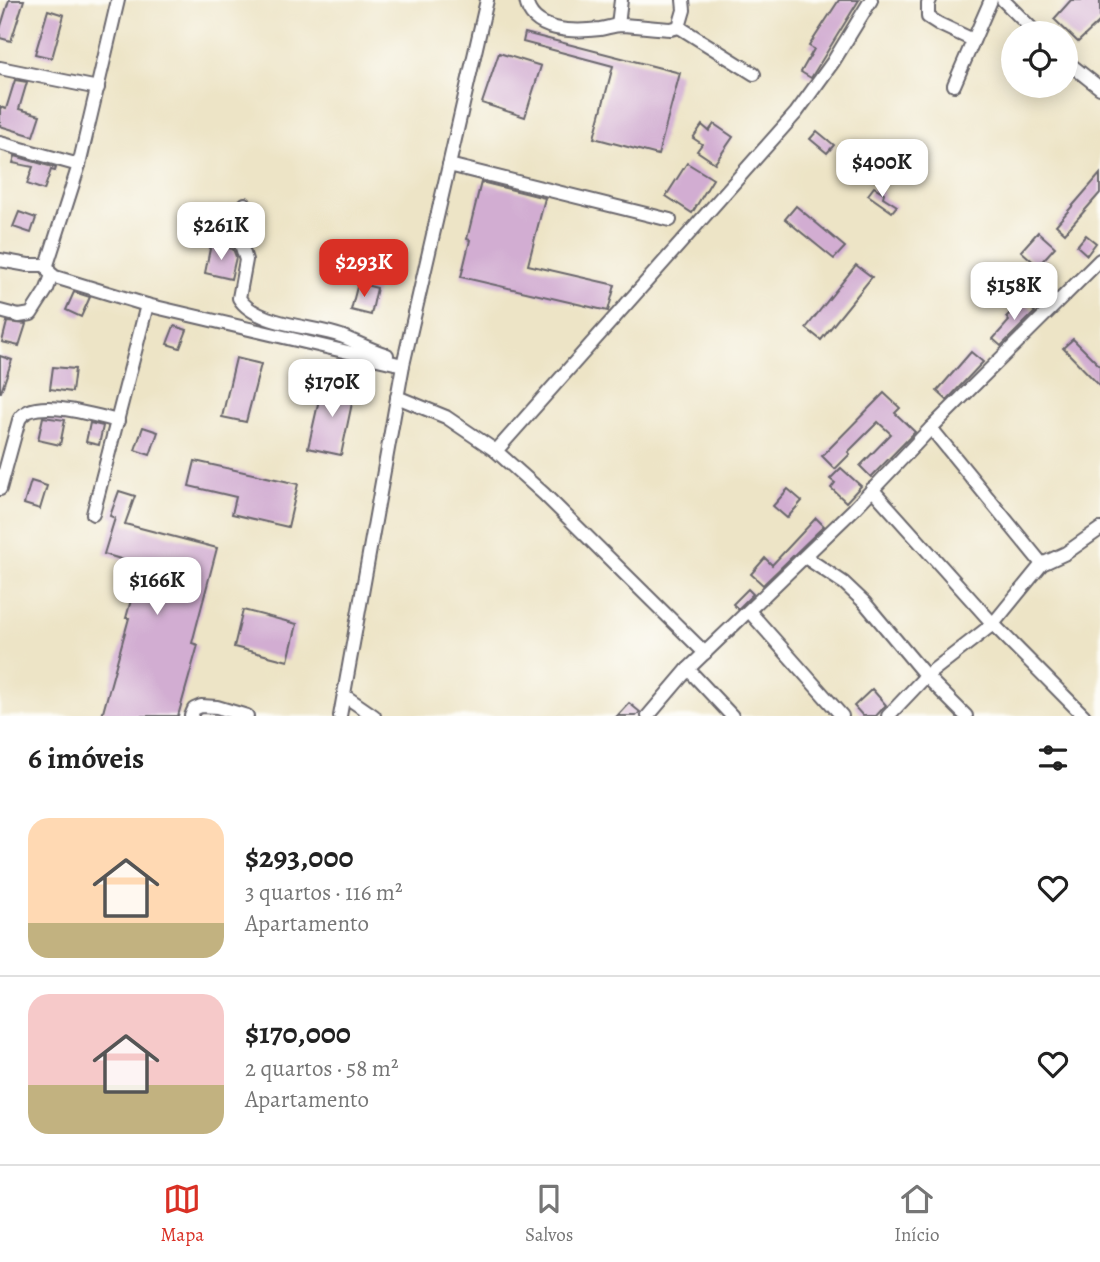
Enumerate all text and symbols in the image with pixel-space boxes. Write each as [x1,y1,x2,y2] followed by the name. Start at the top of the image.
[1001,21,1078,98] map controls
[1001,21,1078,98] button: locate
[833,140,931,199] pin: $400K
[852,146,912,177] text: $400K
[172,202,270,262] pin: $261K
[193,209,249,240] text: $261K
[315,240,413,299] pin: $293K
[335,246,393,277] text: $293K
[965,262,1063,322] pin: $158K
[987,269,1041,300] text: $158K
[283,360,381,419] pin: $170K
[304,366,360,397] text: $170K
[108,558,206,617] pin: $166K
[129,564,185,595] text: $166K
[28,738,144,778] text: 6 imóveis
[1034,739,1072,777] icon: filters
[245,837,354,877] text: $293,000
[84,846,168,930] icon: home
[1034,869,1072,907] icon: heart
[245,877,403,908] text: 3 quartos · 116 m²
[245,908,369,939] text: Apartamento
[245,1013,351,1053] text: $170,000
[84,1022,168,1106] icon: home
[1034,1045,1072,1083] icon: heart
[245,1053,399,1084] text: 2 quartos · 58 m²
[245,1084,369,1115] text: Apartamento
[160,1180,204,1248] tab: Mapa
[525,1180,573,1248] tab: Salvos
[894,1180,940,1248] tab: Início

